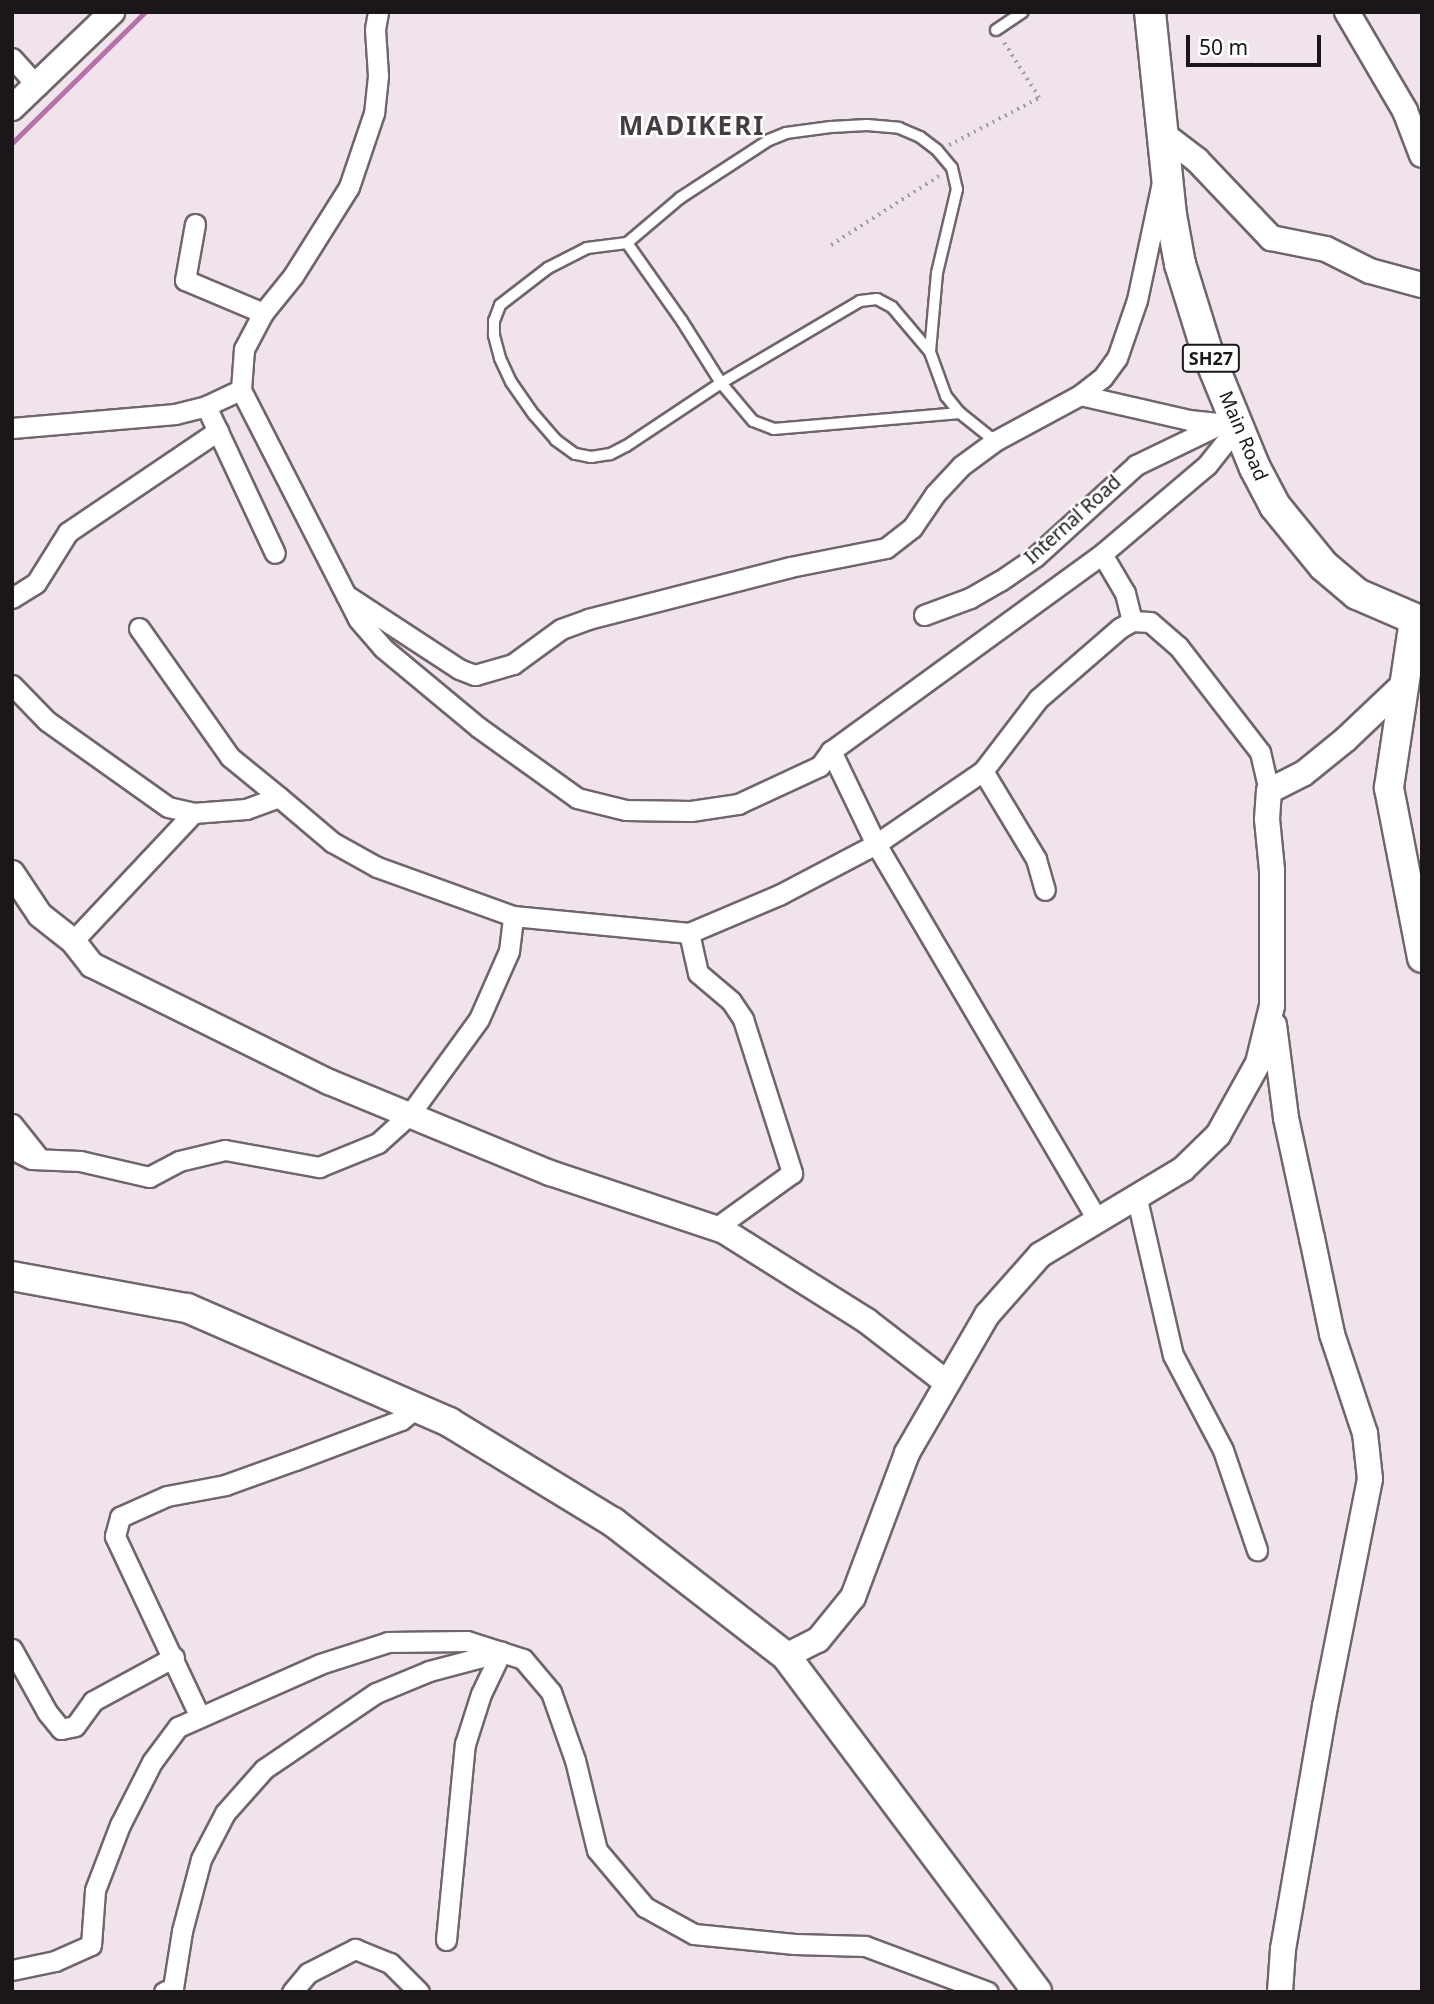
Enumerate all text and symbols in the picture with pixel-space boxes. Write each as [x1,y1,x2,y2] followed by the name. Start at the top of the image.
[1189,21,1324,65] scale bar
[1199,33,1248,61] text: 50 m
[620,110,764,142] district label: MADIKERI
[1181,344,1241,372] road number: SH27
[1214,388,1272,484] street label: Main Road
[1020,471,1126,569] street label: Internal Road

